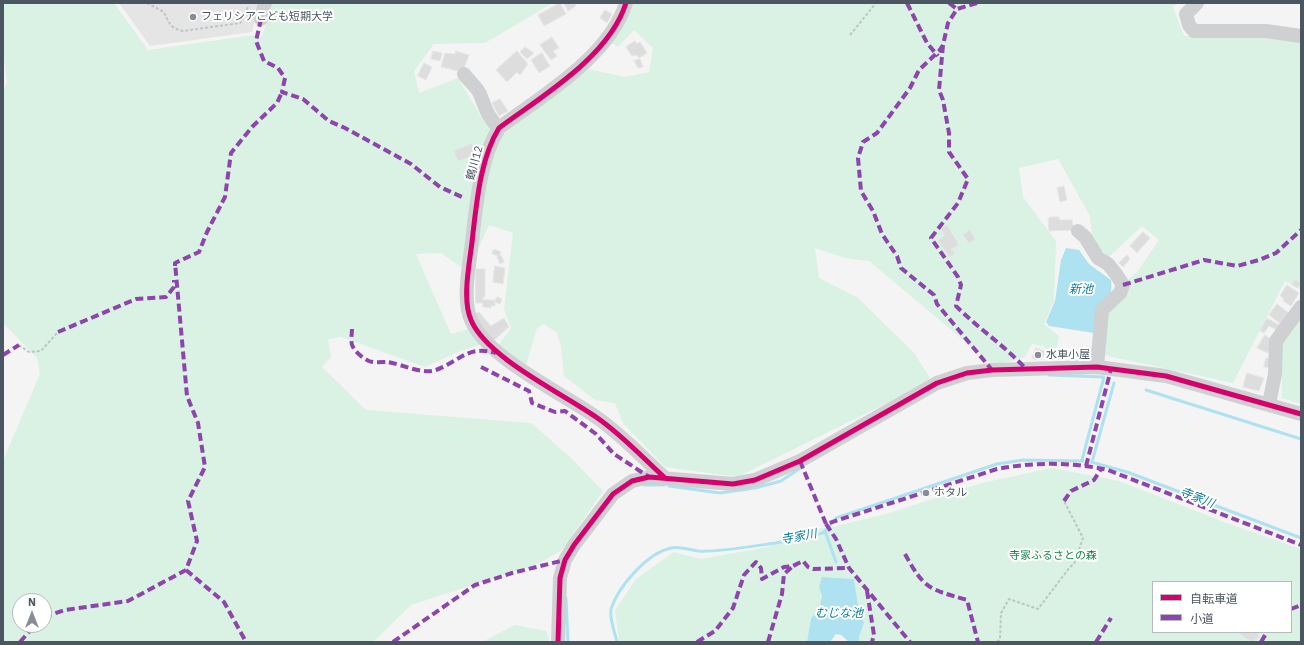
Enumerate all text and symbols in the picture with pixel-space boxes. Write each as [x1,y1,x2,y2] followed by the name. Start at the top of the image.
[201,10,333,24] place label: フェリシアこども短期大学
[188,12,198,22] marker: フェリシアこども短期大学
[464,144,486,182] street label: 鶴川12
[1069,283,1093,297] water label: 新池
[1046,348,1090,362] place label: 水車小屋
[1033,350,1043,360] marker: 水車小屋
[1178,485,1216,511] water label: 寺家川
[934,486,967,500] place label: ホタル
[921,488,931,498] marker: ホタル
[780,527,818,547] water label: 寺家川
[1009,549,1097,563] park label: 寺家ふるさとの森
[1152,581,1292,633] legend
[1190,591,1238,606] text: 自転車道
[12,593,52,633] north arrow
[28,595,36,609] text: N
[815,607,863,621] water label: むじな池
[1190,611,1214,626] text: 小道

